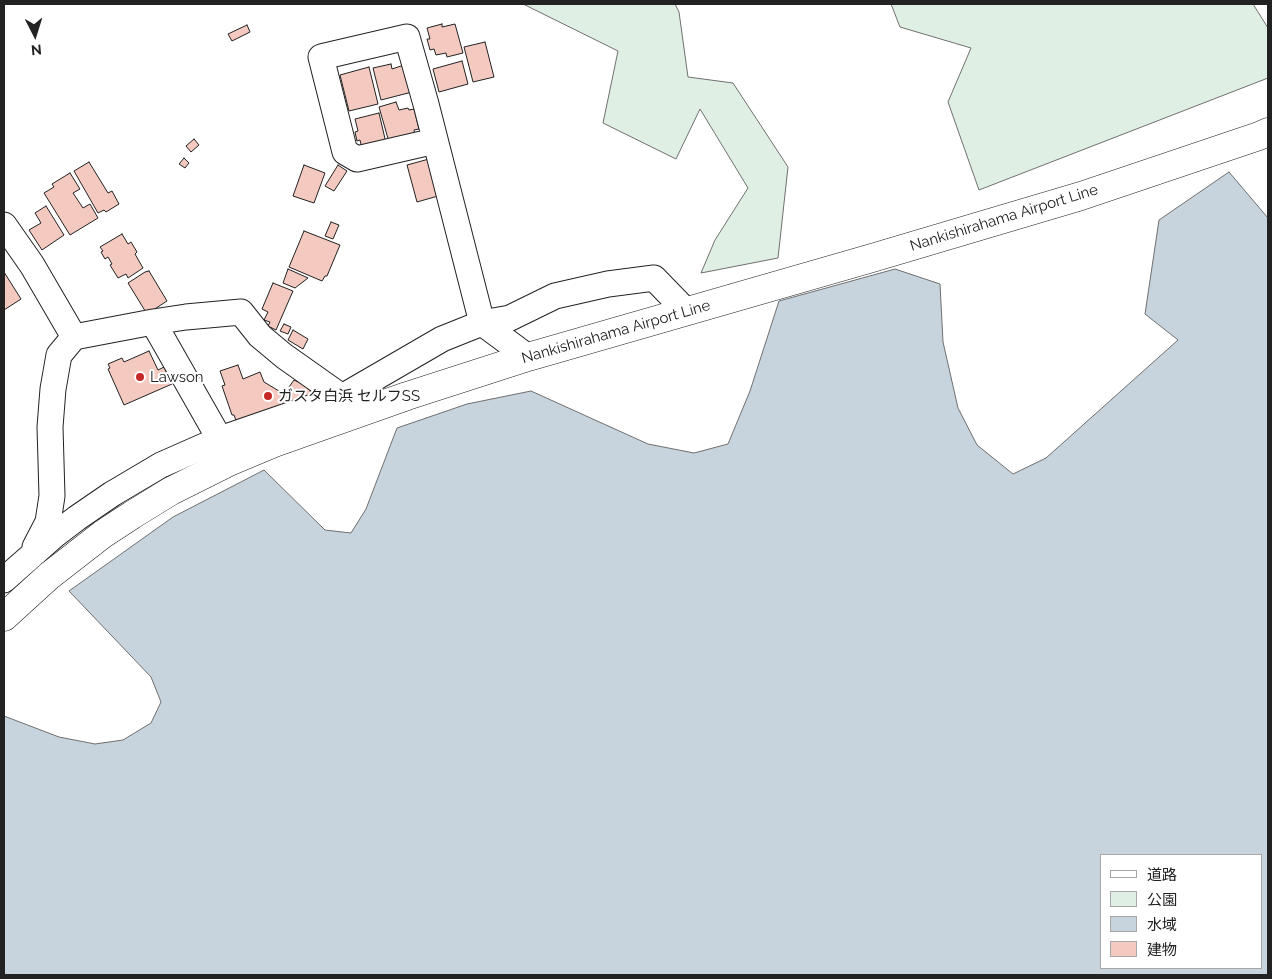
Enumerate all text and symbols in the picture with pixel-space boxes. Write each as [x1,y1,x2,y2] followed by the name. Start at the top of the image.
[10,10,60,60] north arrow
[30,42,42,58] text: N
[908,181,1100,255] street label: Nankishirahama Airport Line
[520,296,712,368] street label: Nankishirahama Airport Line
[150,368,204,386] place label: Lawson
[134,371,146,383] marker: Lawson
[278,387,420,405] place label: ガスタ白浜 セルフSS
[262,390,274,402] marker: ガスタ白浜 セルフSS
[1100,854,1262,969] legend
[1147,866,1177,884] text: 道路
[1147,891,1177,909] text: 公園
[1147,916,1177,934] text: 水域
[1147,941,1177,959] text: 建物

